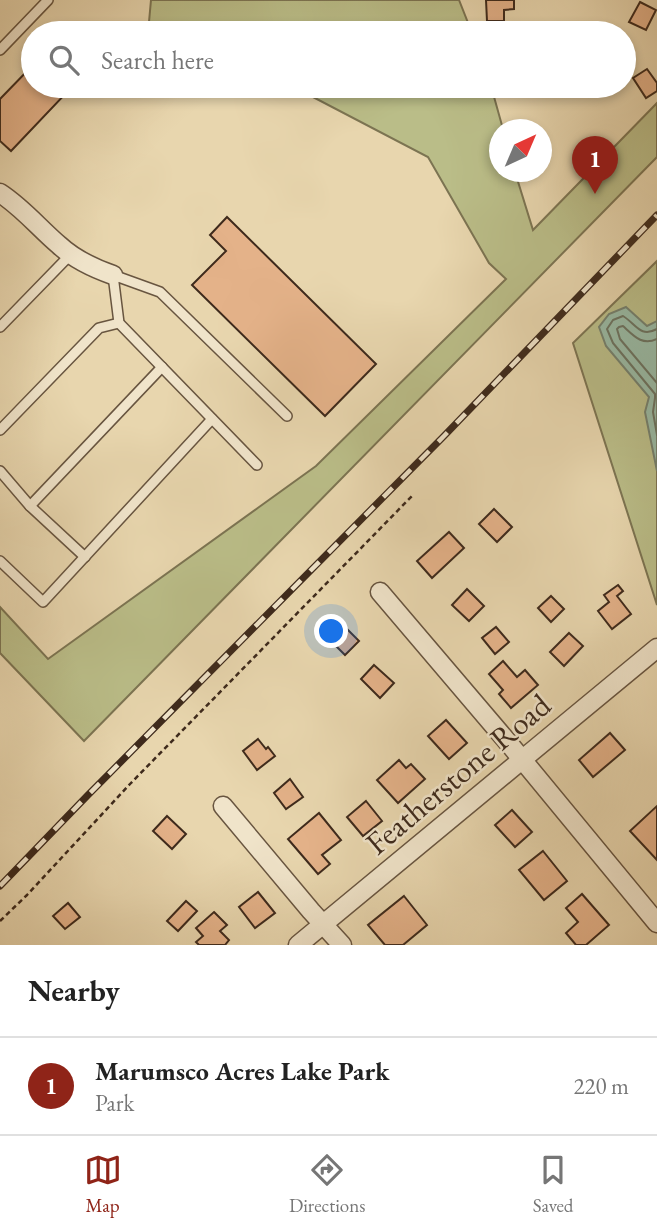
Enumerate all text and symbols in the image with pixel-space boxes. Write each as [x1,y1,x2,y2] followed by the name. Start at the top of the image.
[21,21,636,98] search box
[45,41,83,79] icon: search
[101,43,214,77] text: Search here
[489,119,552,182] north arrow
[572,136,618,194] pin: 1
[314,614,348,648] your location
[357,684,560,864] street label: Featherstone Road
[28,971,120,1010] text: Nearby
[95,1054,389,1088] text: Marumsco Acres Lake Park
[45,1071,57,1101] text: 1
[573,1071,629,1101] text: 220 m
[95,1088,134,1118] text: Park
[84,1151,122,1218] tab: Map
[289,1151,365,1218] tab: Directions
[533,1151,573,1218] tab: Saved

